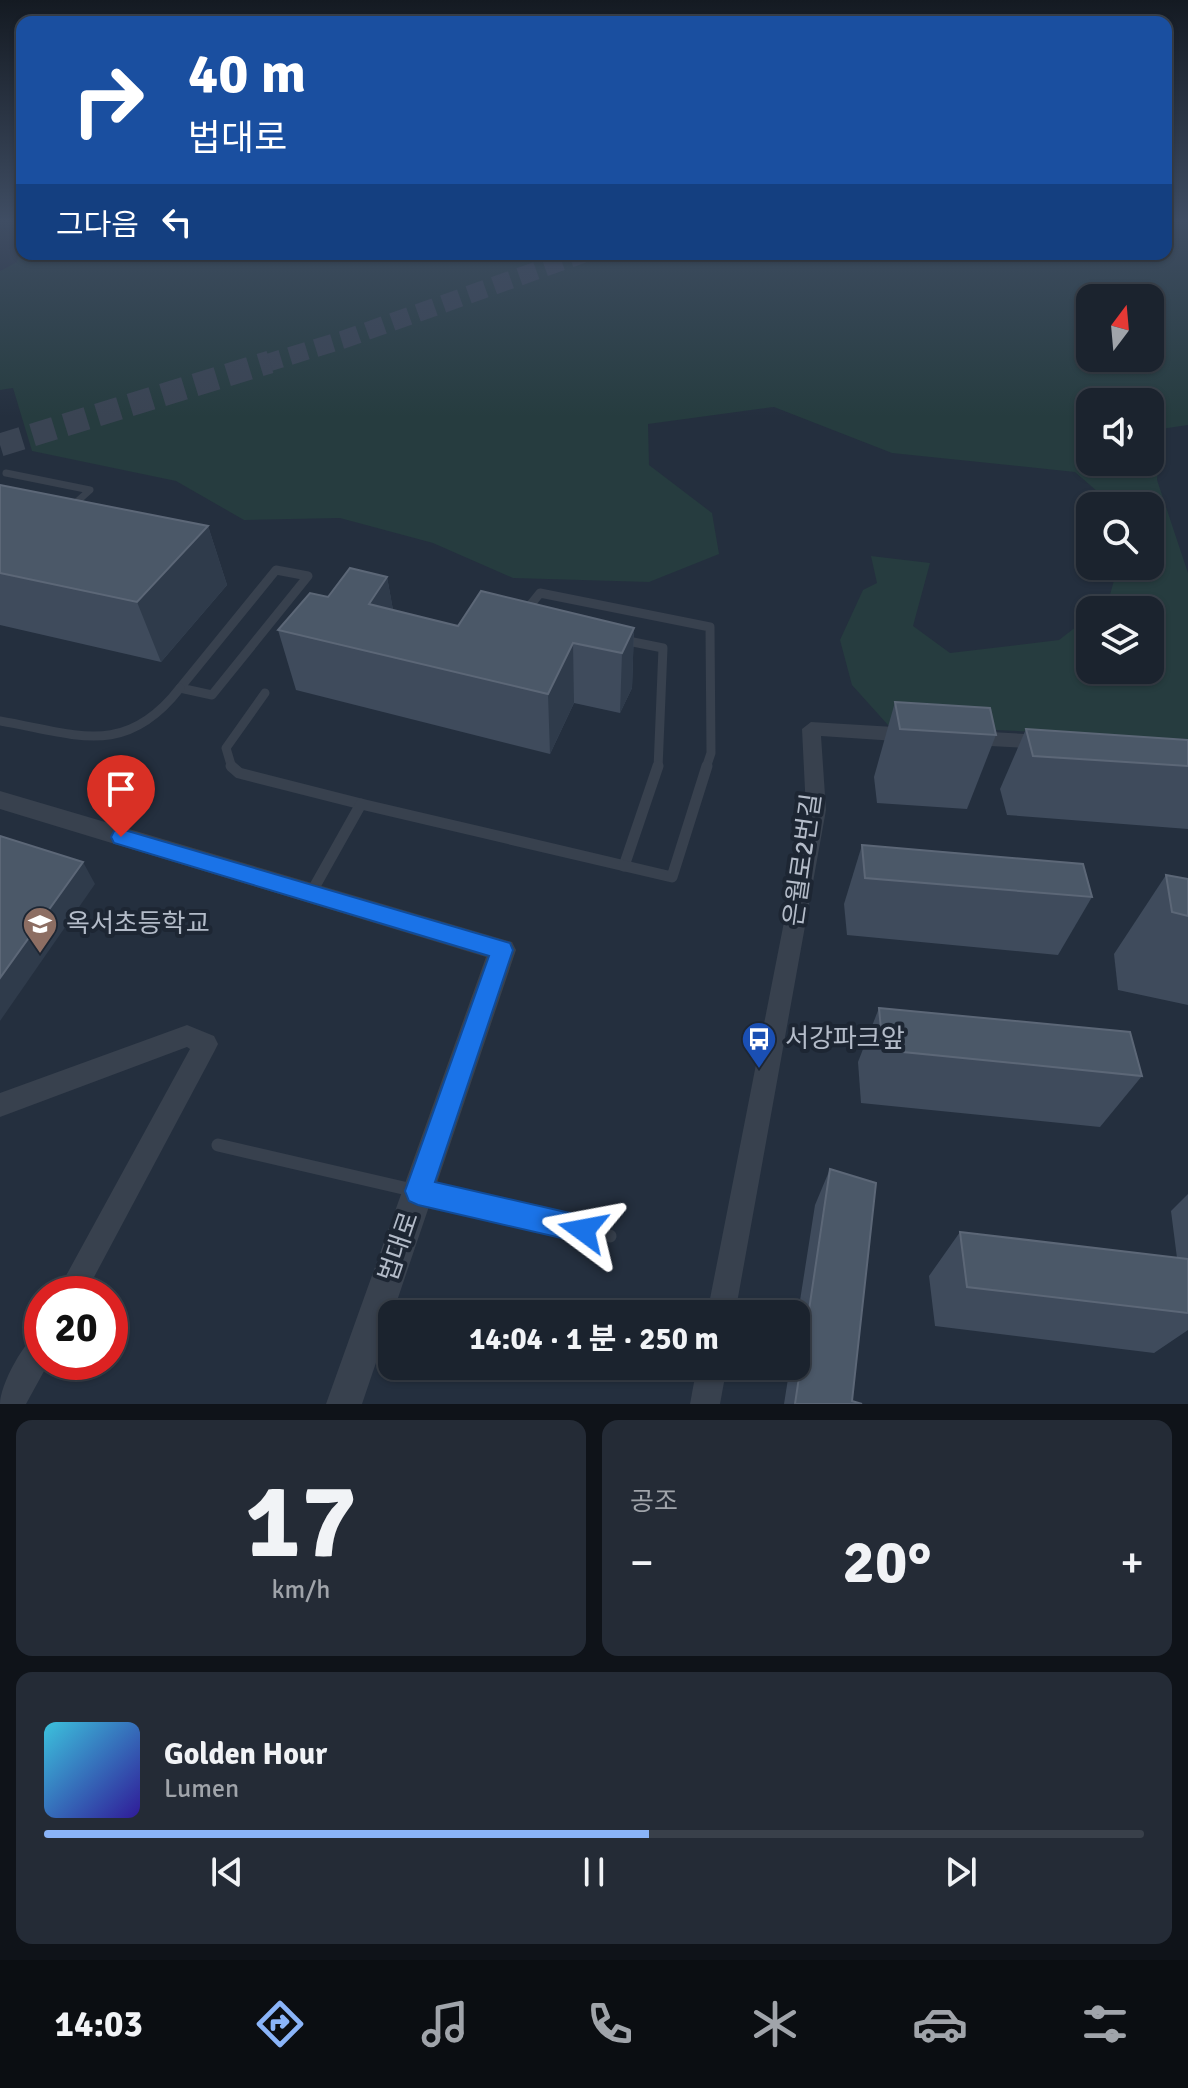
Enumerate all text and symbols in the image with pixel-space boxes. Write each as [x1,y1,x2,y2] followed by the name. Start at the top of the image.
[188,39,306,108] text: 40 m
[56,48,160,152] icon: right
[188,116,287,161] text: 법대로
[155,200,199,244] icon: left
[56,207,139,244] text: 그다음
[1076,284,1164,372] north arrow
[1076,284,1164,684] map controls
[1076,388,1164,476] button: sound
[1076,492,1164,580] button: search
[1076,596,1164,684] button: layers
[87,755,155,837] pin
[99,767,143,811] icon: arrive
[778,792,828,928] street label: 은월로2번길
[21,905,59,955] school or university icon: 옥서초등학교
[66,908,210,940] place label: 옥서초등학교
[740,1020,778,1070] bus stop icon: 서강파크앞
[785,1023,905,1055] place label: 서강파크앞
[541,1188,625,1272] position arrow
[372,1208,426,1286] street label: 법대로
[24,1276,128,1380] speed limit sign: 20
[469,1321,719,1358] text: 14:04 · 1 분 · 250 m
[245,1458,357,1586] text: 17
[630,1486,678,1518] text: 공조
[843,1526,931,1600] text: 20°
[630,1536,654,1590] text: −
[1120,1536,1144,1590] text: +
[272,1574,330,1606] text: km/h
[164,1736,327,1773] text: Golden Hour
[164,1773,239,1805] text: Lumen
[205,1850,249,1894] icon: previous
[572,1850,616,1894] icon: pause
[939,1850,983,1894] icon: next
[252,1996,308,2052] icon: directions
[417,1996,473,2052] icon: music
[582,1996,638,2052] icon: phone
[747,1996,803,2052] icon: climate
[912,1996,968,2052] icon: car
[1077,1996,1133,2052] icon: filters
[55,2002,143,2047] text: 14:03

